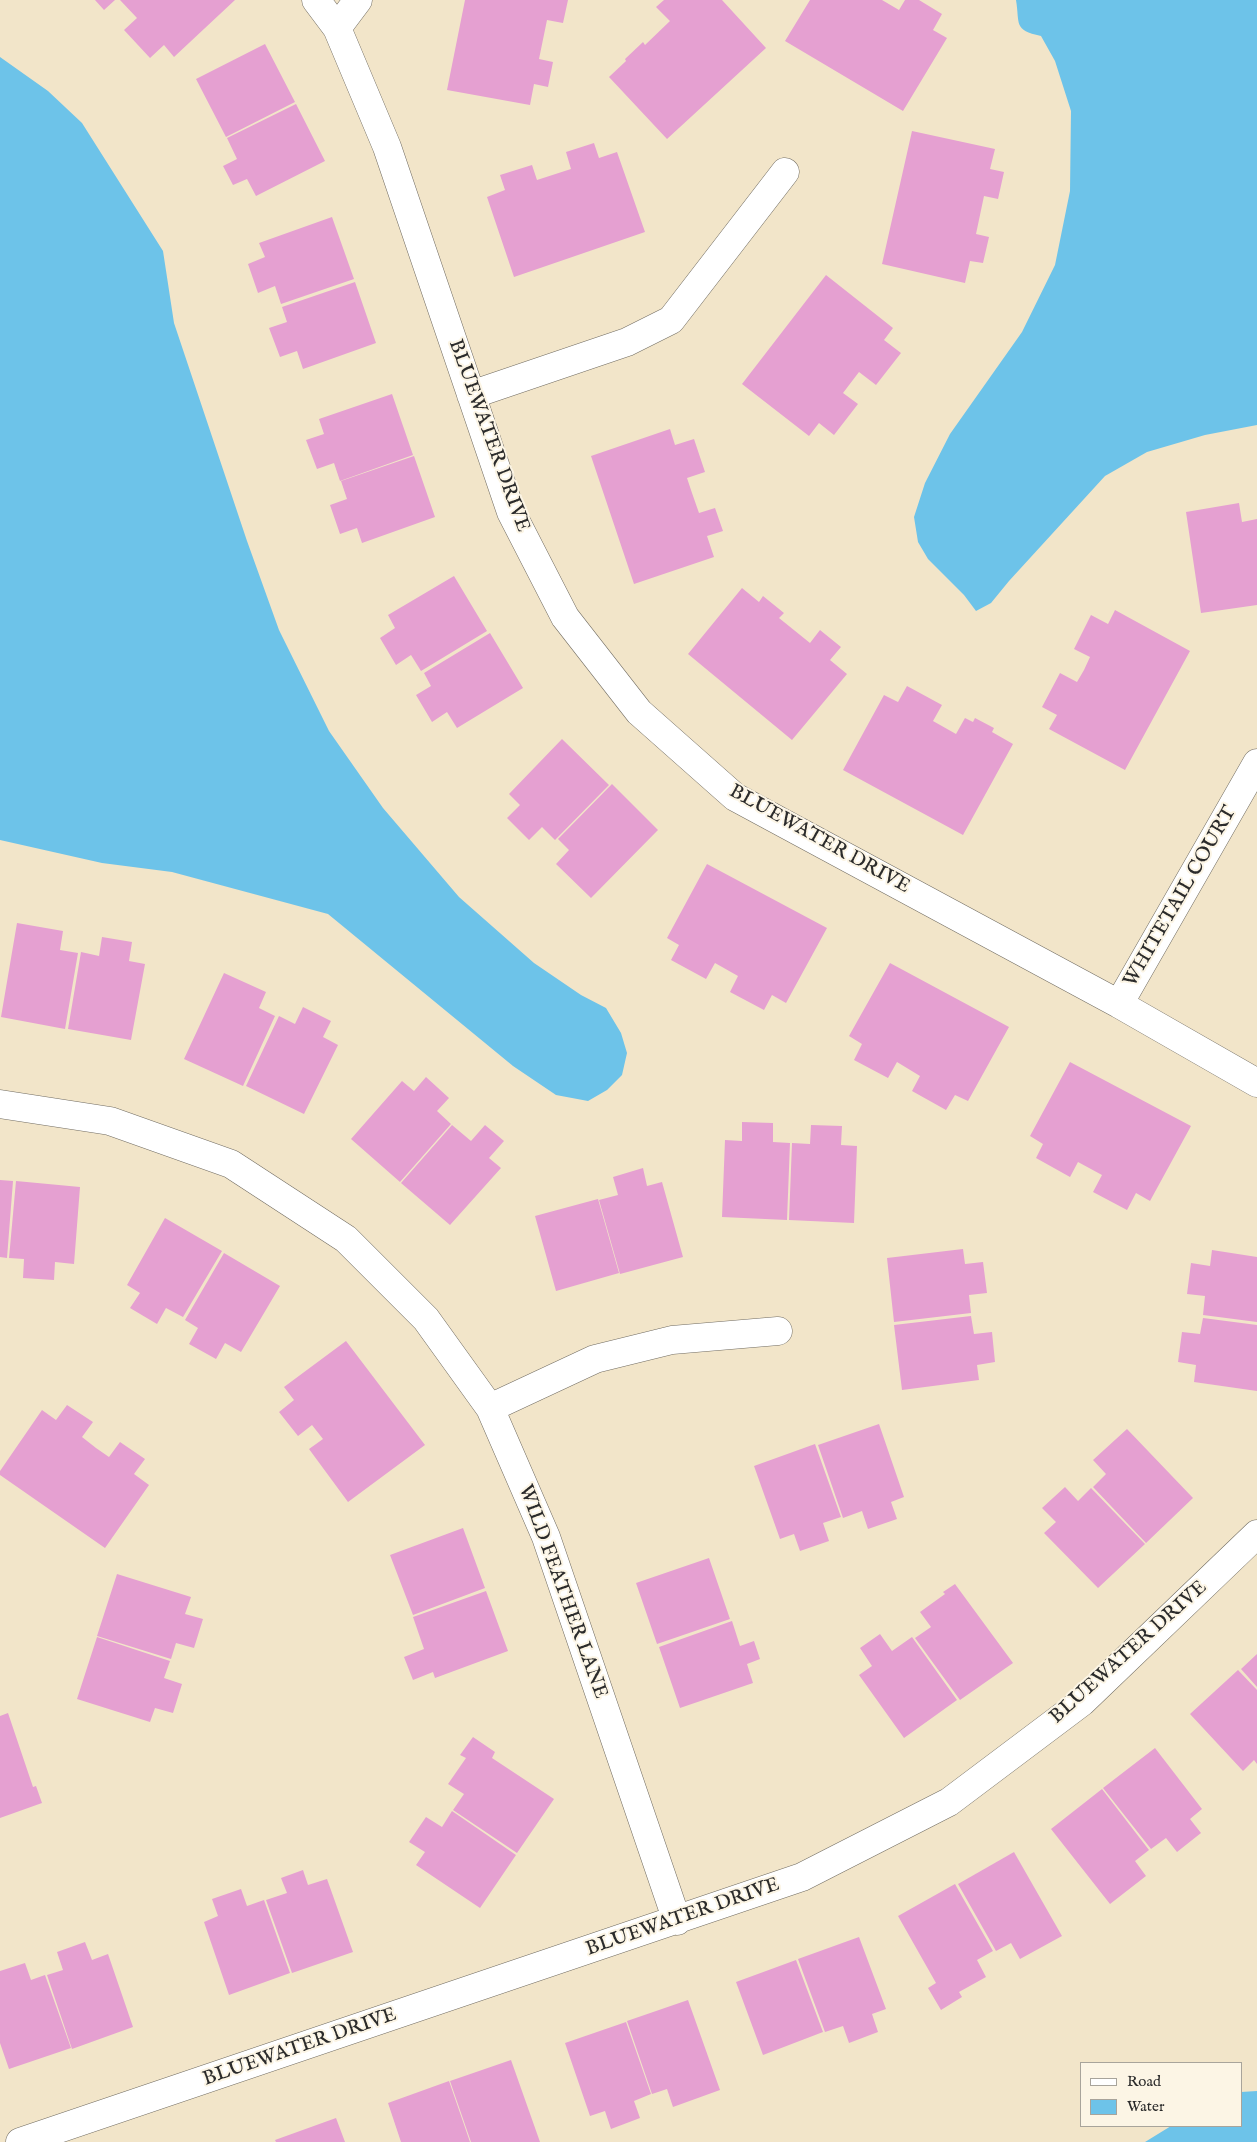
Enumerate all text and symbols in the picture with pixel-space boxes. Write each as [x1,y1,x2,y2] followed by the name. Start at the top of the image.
[442,337,534,535] street label: BLUEWATER DRIVE
[724,780,914,900] street label: BLUEWATER DRIVE
[1119,802,1243,992] street label: WHITETAIL COURT
[512,1482,612,1702] street label: WILD FEATHER LANE
[1046,1576,1212,1730] street label: BLUEWATER DRIVE
[583,1874,783,1962] street label: BLUEWATER DRIVE
[200,2004,400,2092] street label: BLUEWATER DRIVE
[1080,2062,1242,2127] legend
[1127,2072,1161,2091] text: Road
[1127,2097,1164,2116] text: Water

